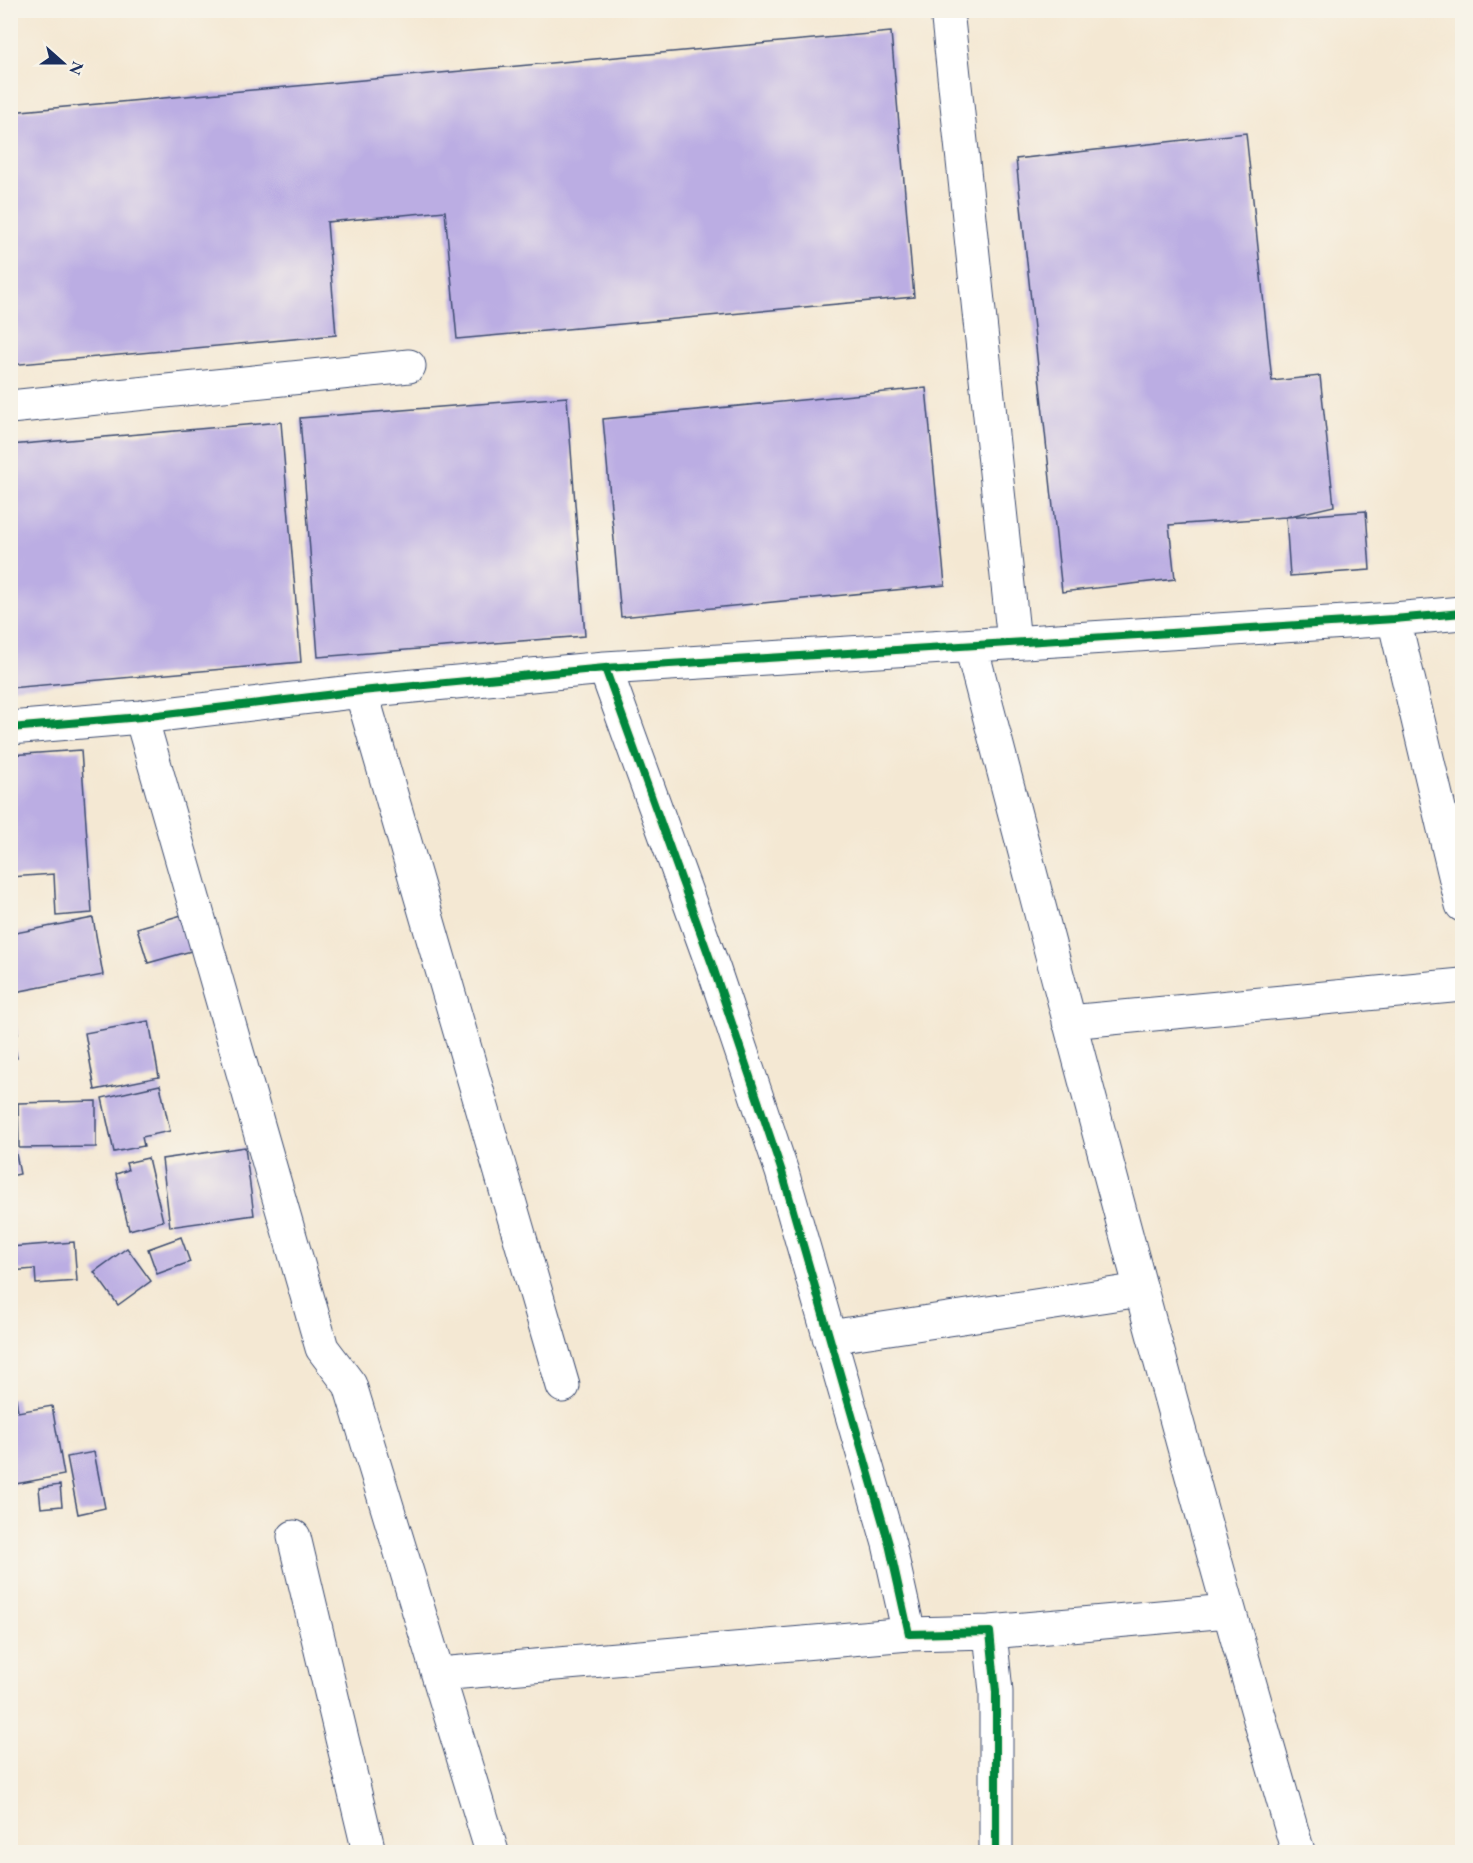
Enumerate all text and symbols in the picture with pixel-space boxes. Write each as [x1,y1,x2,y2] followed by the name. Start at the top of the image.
[33,33,93,93] north arrow
[64,58,89,78] text: N

